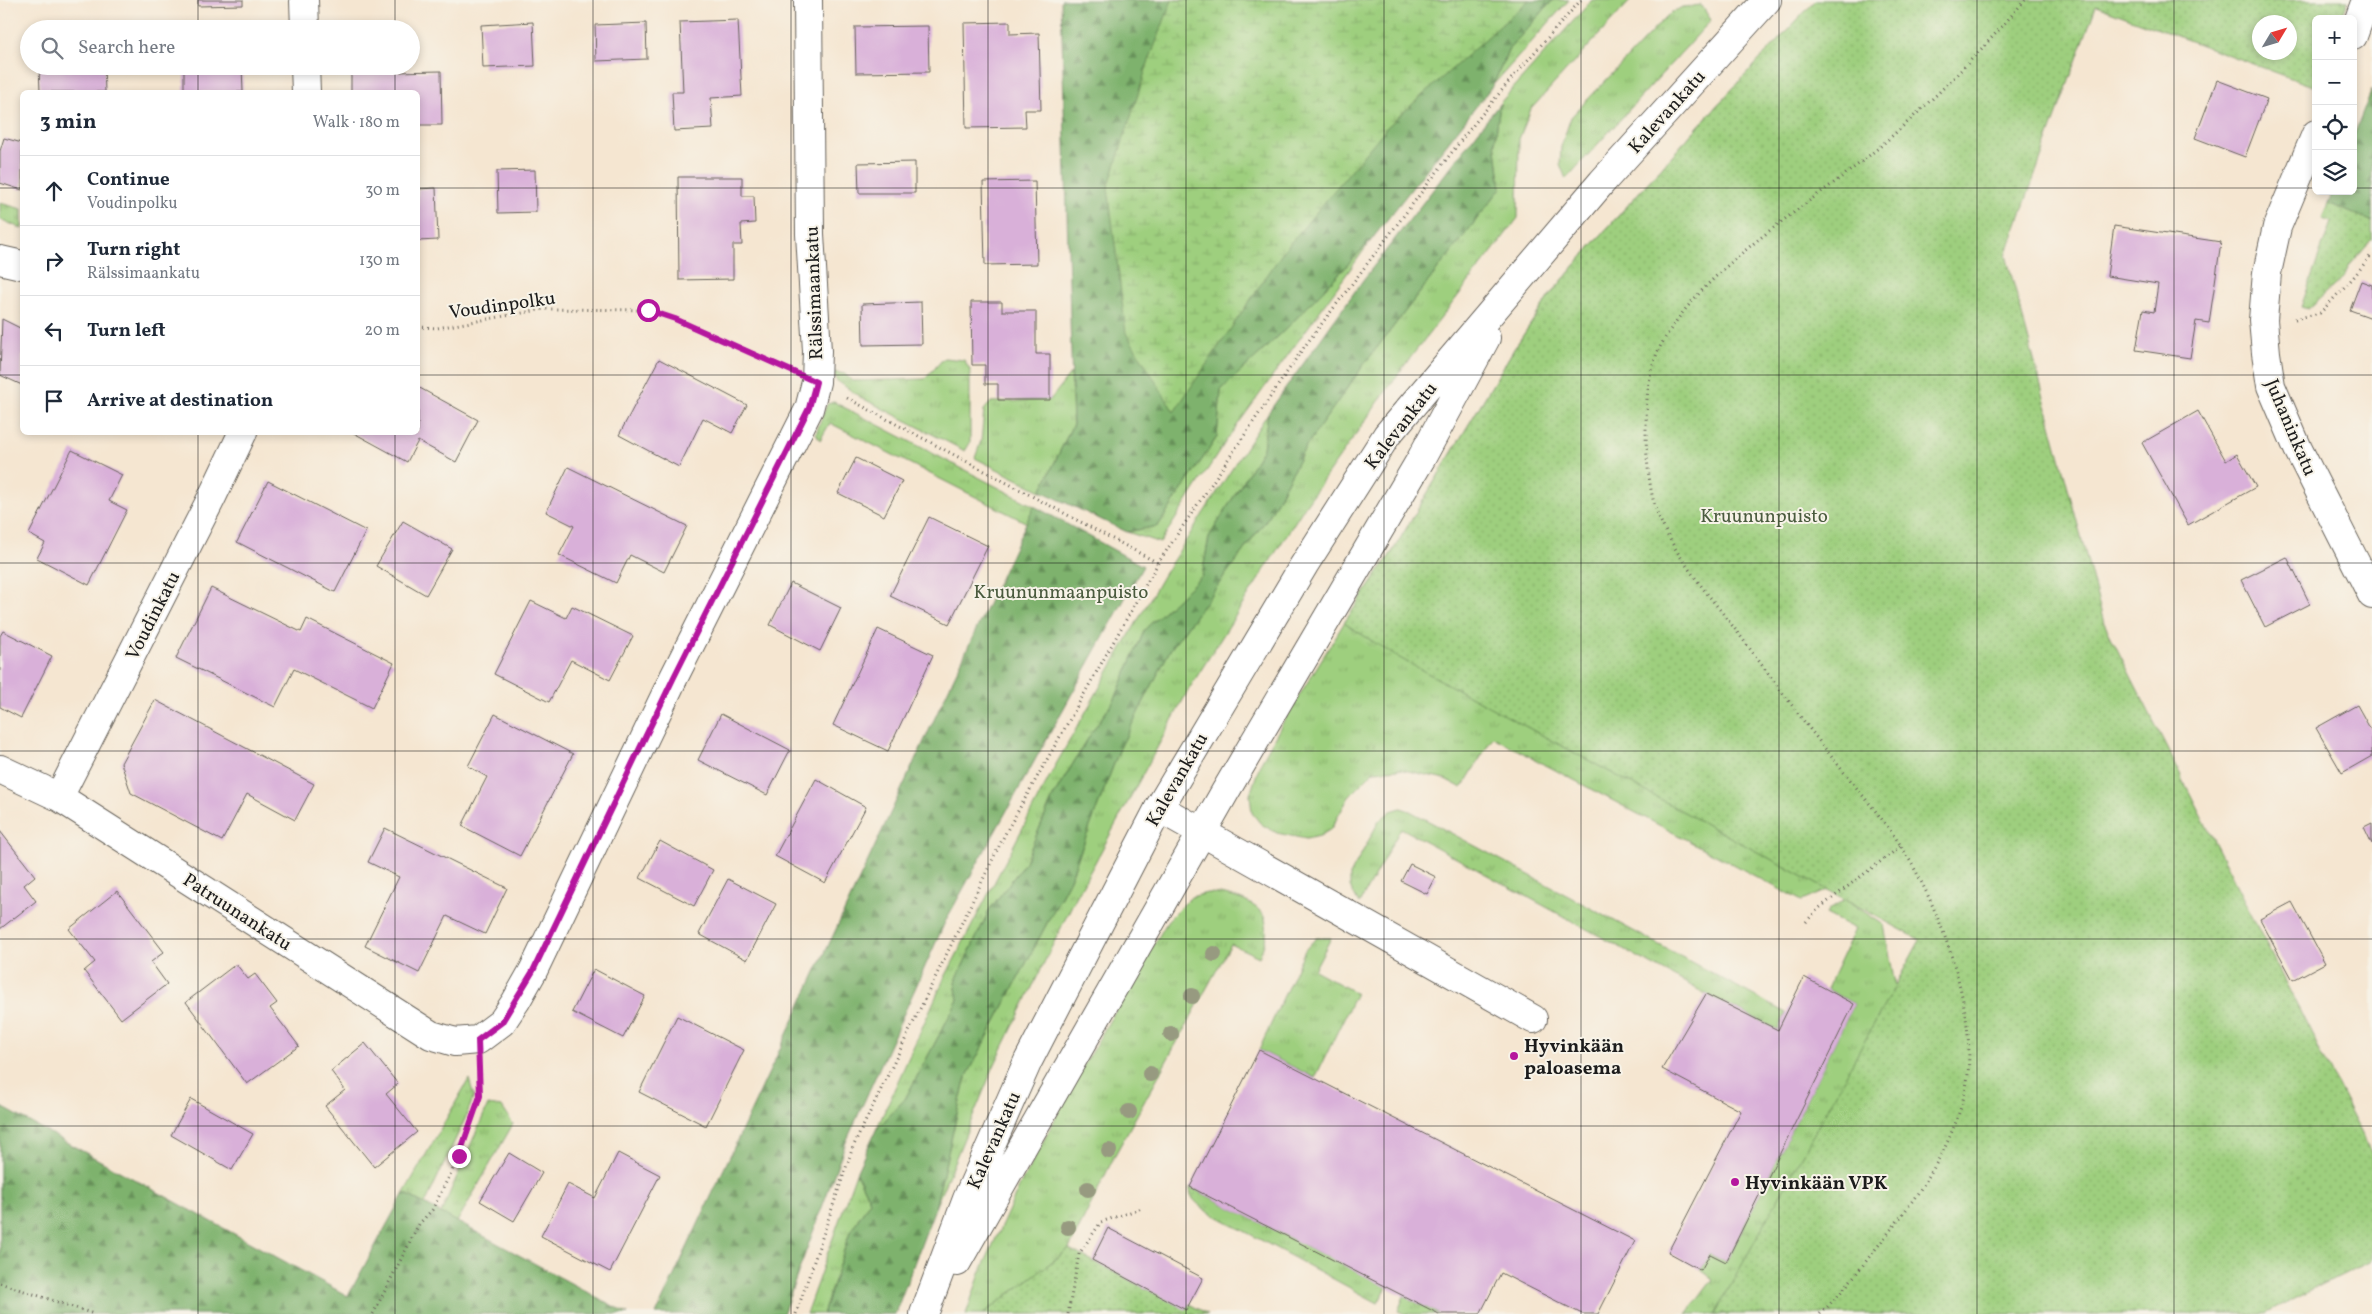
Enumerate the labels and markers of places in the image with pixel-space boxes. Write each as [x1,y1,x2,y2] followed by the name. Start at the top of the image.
[1524,1034,1624,1082] place label: Hyvinkään paloasema
[1508,1050,1520,1062] marker: Hyvinkään paloasema
[1745,1171,1888,1197] place label: Hyvinkään VPK
[1729,1176,1741,1188] marker: Hyvinkään VPK

